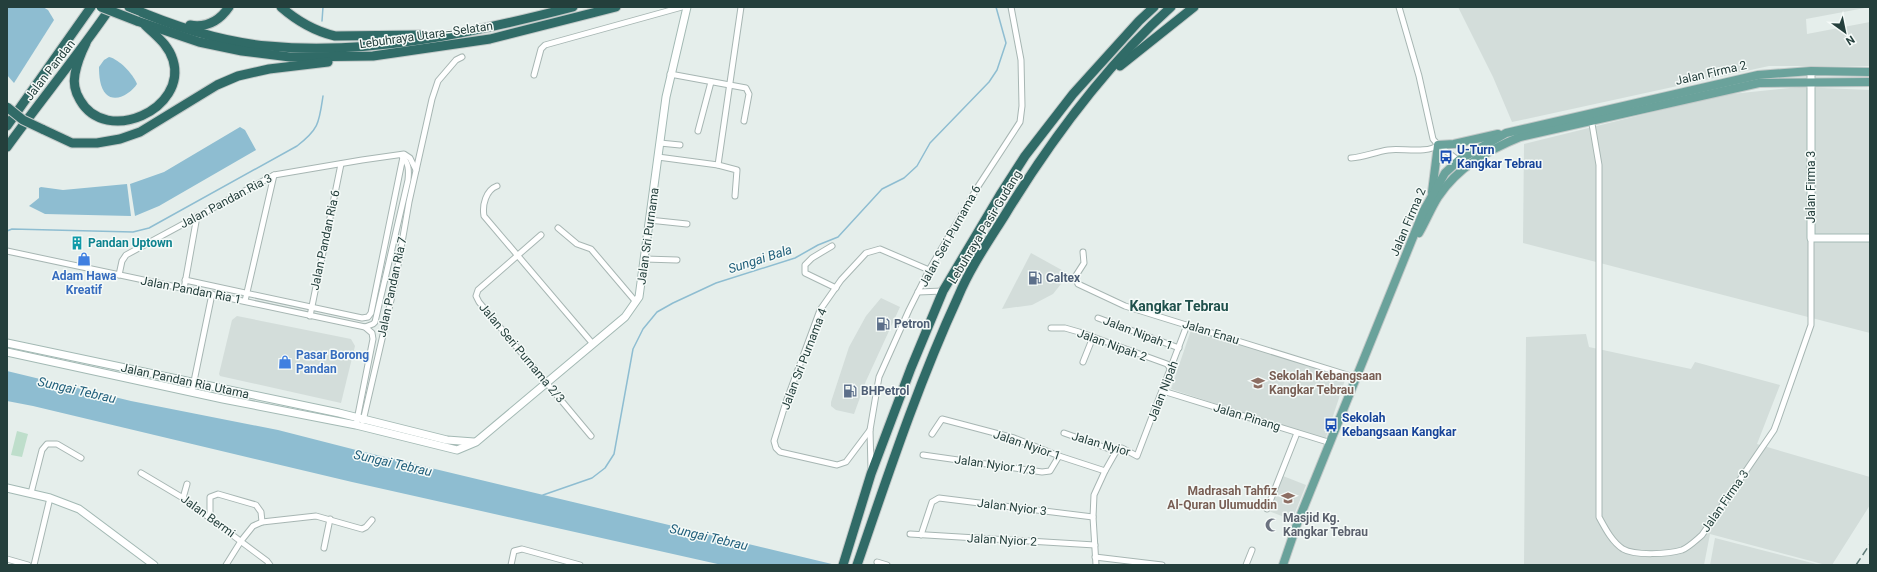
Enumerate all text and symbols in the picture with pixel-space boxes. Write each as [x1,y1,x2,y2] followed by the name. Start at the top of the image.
[1825,12,1865,52] north arrow
[358,19,494,51] street label: Lebuhraya Utara–Selatan
[1843,32,1857,48] text: N
[22,37,78,103] street label: Jalan Pandan
[1674,58,1748,88] street label: Jalan Firma 2
[1457,143,1542,171] place label: U-Turn Kangkar Tebrau
[1438,149,1454,165] bus stop icon: U-Turn Kangkar Tebrau
[1804,151,1818,223] street label: Jalan Firma 3
[946,168,1024,286] street label: Lebuhraya Pasir Gudang
[178,171,274,231] street label: Jalan Pandan Ria 3
[916,183,984,289] street label: Jalan Seri Purnama 6
[1387,186,1429,258] street label: Jalan Firma 2
[634,187,662,285] street label: Jalan Sri Purnama
[308,188,343,292] street label: Jalan Pandan Ria 6
[69,235,85,251] building icon: Pandan Uptown
[375,235,410,339] street label: Jalan Pandan Ria 7
[88,236,173,250] place label: Pandan Uptown
[726,242,794,276] water label: Sungai Bala
[76,251,92,267] shop icon: Adam Hawa Kreatif
[52,269,117,297] place label: Adam Hawa Kreatif
[1027,270,1043,286] fuel station icon: Caltex
[1046,271,1081,285] place label: Caltex
[139,273,243,307] street label: Jalan Pandan Ria 1
[1129,298,1229,314] district label: Kangkar Tebrau
[476,300,568,406] street label: Jalan Seri Purnama 2/3
[778,306,830,412] street label: Jalan Sri Purnama 4
[1101,313,1175,353] street label: Jalan Nipah 1
[875,316,891,332] fuel station icon: Petron
[894,317,930,331] place label: Petron
[1181,317,1241,347] street label: Jalan Enau
[1075,326,1149,364] street label: Jalan Nipah 2
[296,348,369,376] place label: Pasar Borong Pandan
[277,354,293,370] shop icon: Pasar Borong Pandan
[1145,359,1181,423] street label: Jalan Nipah
[120,361,250,401] street label: Jalan Pandan Ria Utama
[1269,369,1382,397] place label: Sekolah Kebangsaan Kangkar Tebrau
[36,374,118,406] water label: Sungai Tebrau
[1250,375,1266,391] school or university icon: Sekolah Kebangsaan Kangkar Tebrau
[842,383,858,399] fuel station icon: BHPetrol
[861,384,910,398] place label: BHPetrol
[1212,400,1282,434] street label: Jalan Pinang
[1342,411,1457,439] place label: Sekolah Kebangsaan Kangkar
[1323,417,1339,433] bus stop icon: Sekolah Kebangsaan Kangkar
[992,427,1062,463] street label: Jalan Nyior 1
[1070,429,1132,459] street label: Jalan Nyior
[352,447,434,479] water label: Sungai Tebrau
[954,452,1036,478] street label: Jalan Nyior 1/3
[1698,467,1752,535] street label: Jalan Firma 3
[1167,484,1277,512] place label: Madrasah Tahfiz Al-Quran Ulumuddin
[1280,490,1296,506] school or university icon: Madrasah Tahfiz Al-Quran Ulumuddin
[178,492,238,540] street label: Jalan Bermi
[976,496,1048,518] street label: Jalan Nyior 3
[1283,511,1368,539] place label: Masjid Kg. Kangkar Tebrau
[1264,517,1280,533] mosque icon: Masjid Kg. Kangkar Tebrau
[668,521,750,553] water label: Sungai Tebrau
[967,531,1038,549] street label: Jalan Nyior 2

